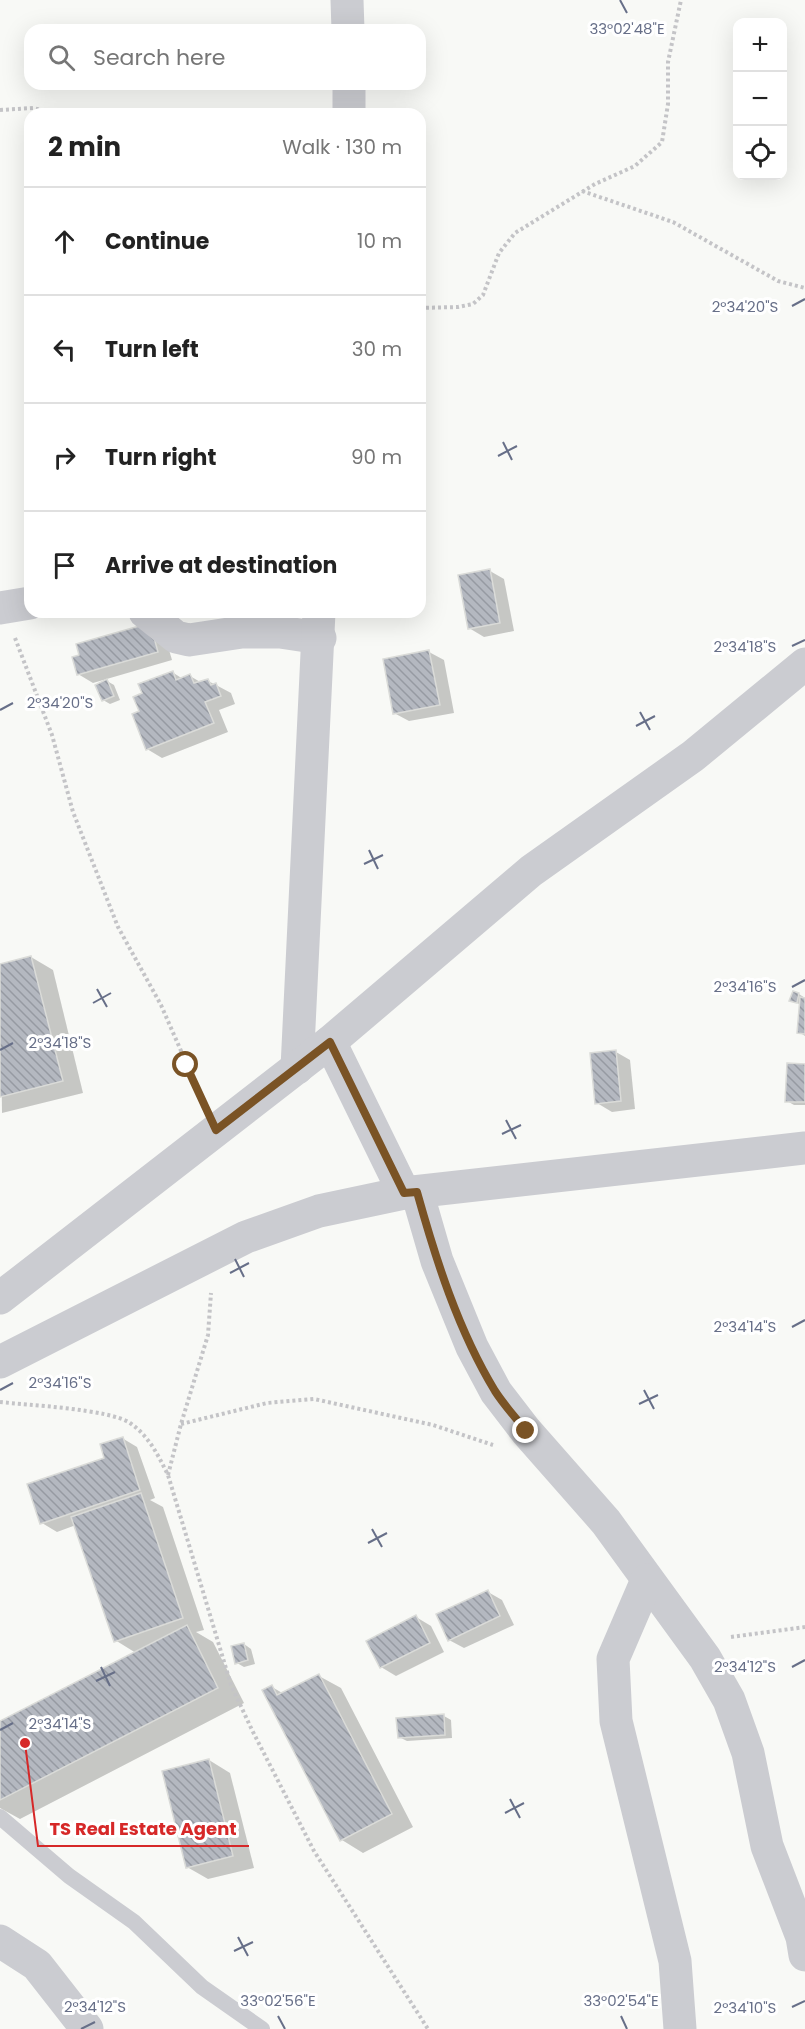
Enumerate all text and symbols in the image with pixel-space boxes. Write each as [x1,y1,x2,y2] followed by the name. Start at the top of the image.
[589,18,665,39] text: 33°02'48"E
[733,18,787,180] map controls
[733,18,787,72] button: +
[24,24,426,90] search box
[45,41,78,74] icon: search
[93,42,226,73] text: Search here
[733,72,787,126] button: −
[733,126,787,180] button: locate
[48,129,121,165] text: 2 min
[282,133,402,161] text: Walk · 130 m
[48,225,81,258] icon: ahead
[105,226,209,257] text: Continue
[357,227,402,255] text: 10 m
[712,296,778,317] text: 2°34'20"S
[48,333,81,366] icon: left
[105,334,199,365] text: Turn left
[352,335,402,363] text: 30 m
[48,441,81,474] icon: right
[105,442,216,473] text: Turn right
[351,443,402,471] text: 90 m
[48,549,81,582] icon: arrive
[105,550,337,581] text: Arrive at destination
[714,636,776,657] text: 2°34'18"S
[27,692,93,713] text: 2°34'20"S
[714,976,776,997] text: 2°34'16"S
[29,1032,91,1053] text: 2°34'18"S
[172,1051,198,1077] route start
[714,1316,776,1337] text: 2°34'14"S
[29,1372,91,1393] text: 2°34'16"S
[512,1417,538,1443] route end
[714,1656,776,1677] text: 2°34'12"S
[29,1713,91,1734] text: 2°34'14"S
[38,1810,249,1846] callout: TS Real Estate Agent
[49,1816,237,1841] text: TS Real Estate Agent
[240,1990,316,2011] text: 33°02'56"E
[583,1990,659,2011] text: 33°02'54"E
[64,1996,126,2017] text: 2°34'12"S
[714,1997,776,2018] text: 2°34'10"S

